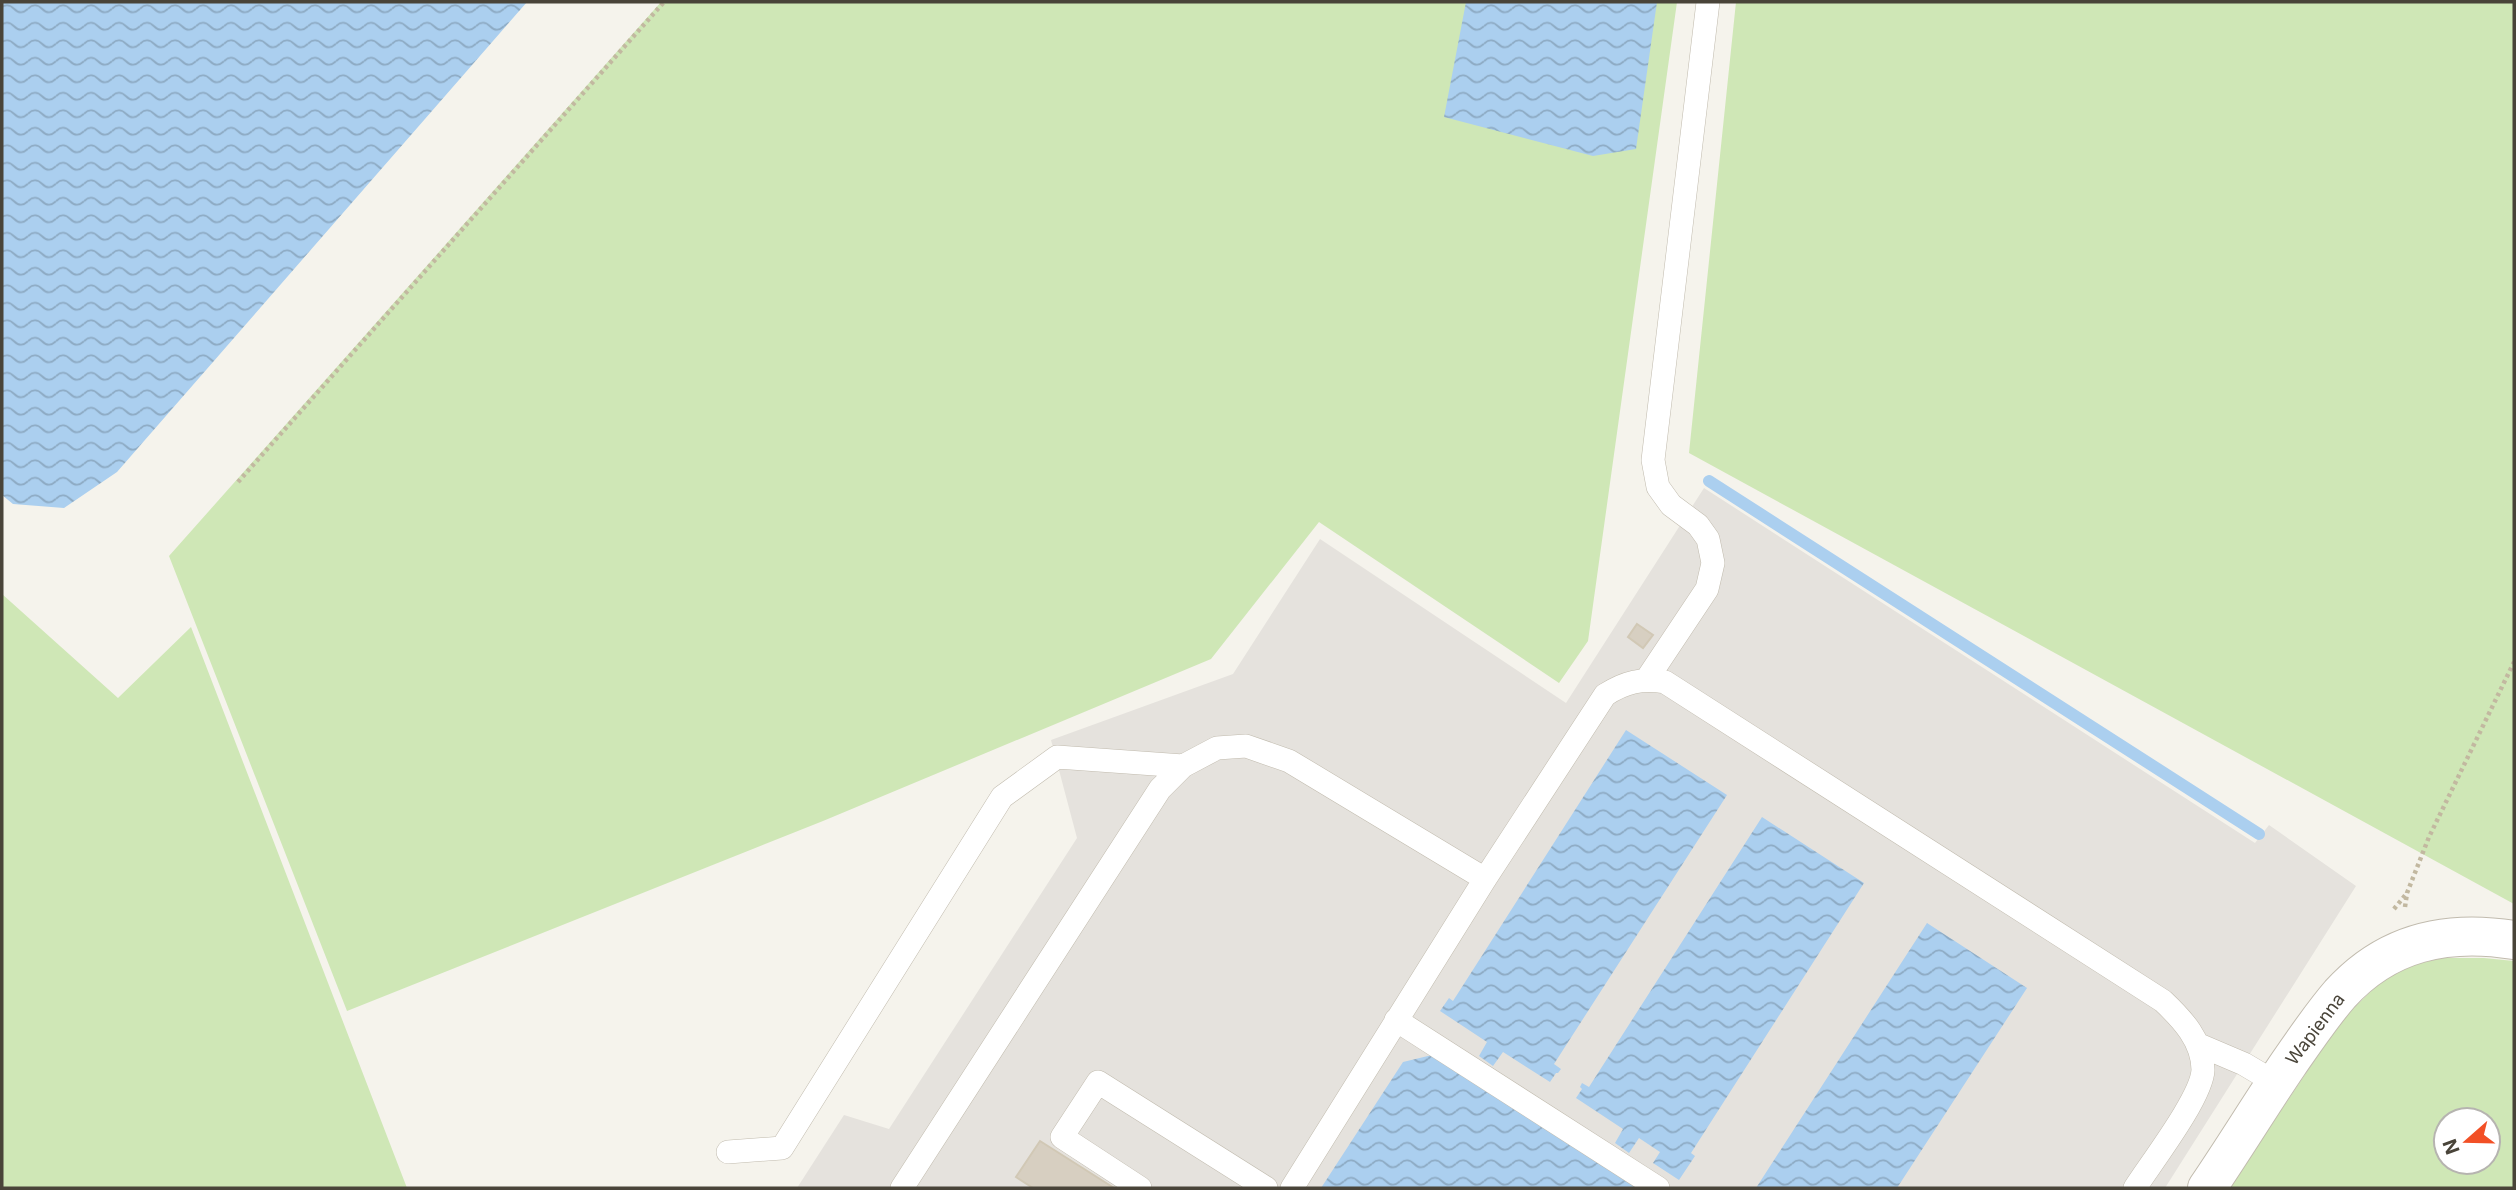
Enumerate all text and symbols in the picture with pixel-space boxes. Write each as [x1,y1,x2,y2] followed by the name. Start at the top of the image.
[2281,989,2349,1069] street label: Wapienna
[2432,1106,2502,1176] north arrow
[2438,1136,2465,1157] text: N

